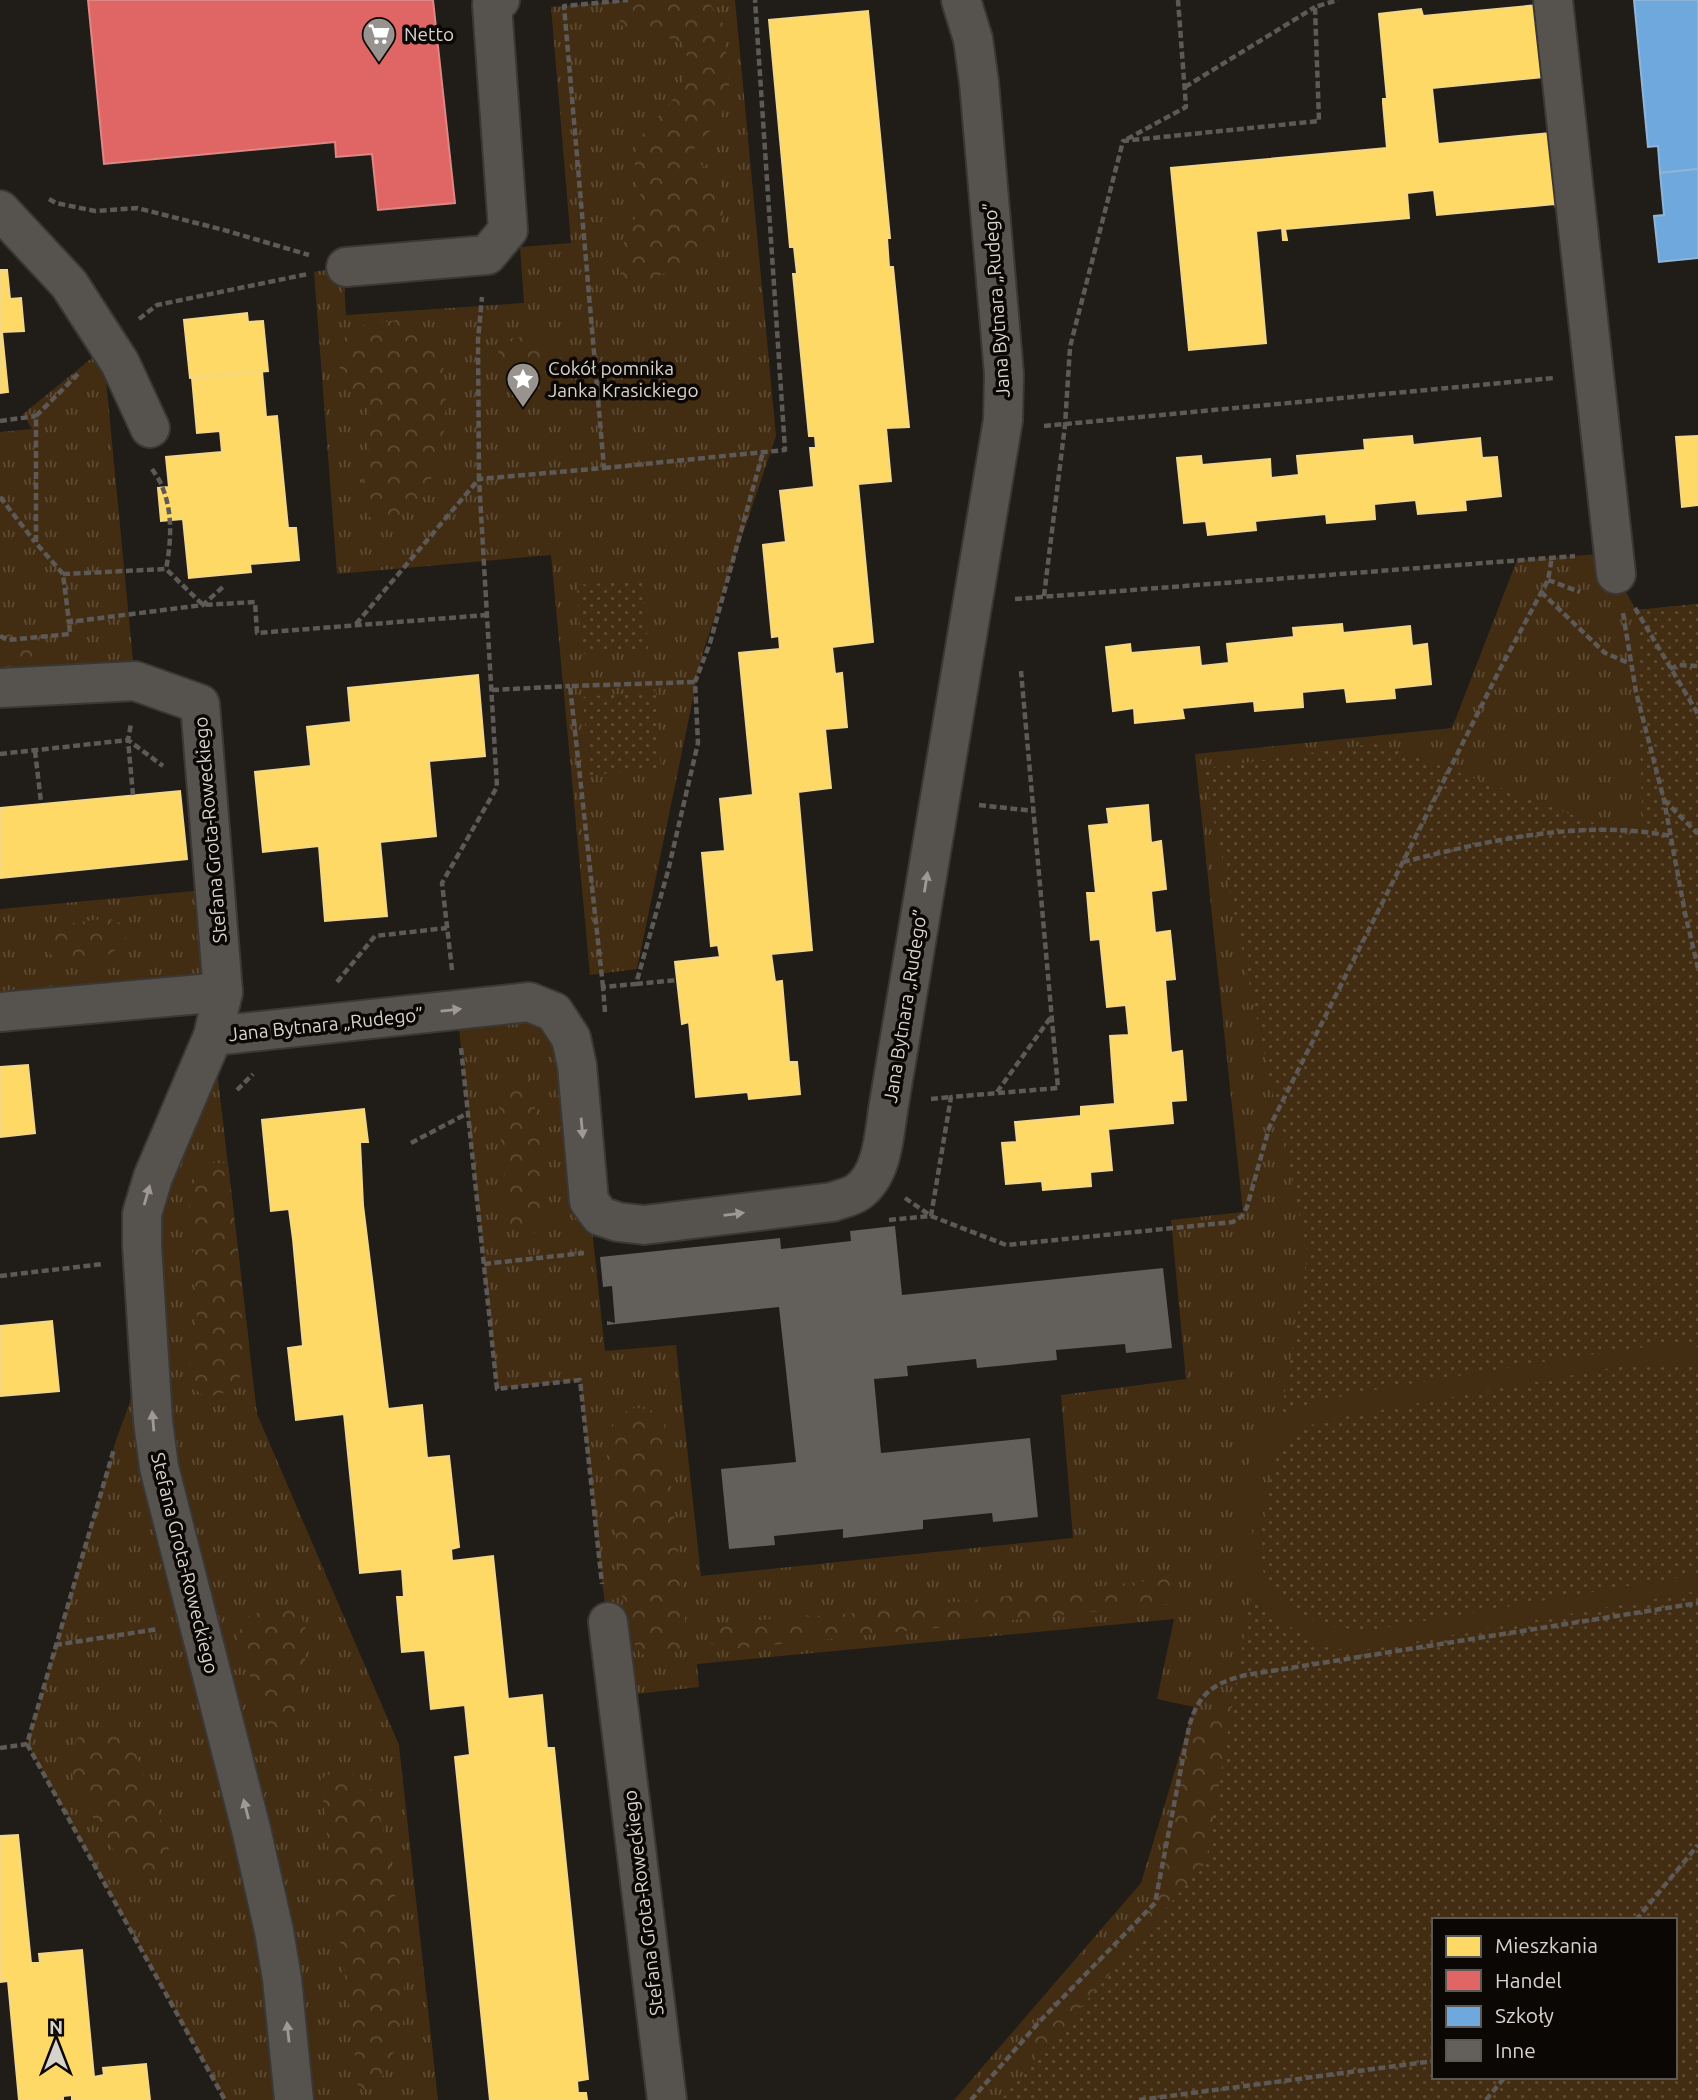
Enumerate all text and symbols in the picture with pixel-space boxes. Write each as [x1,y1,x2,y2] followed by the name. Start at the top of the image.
[360,15,398,64] supermarket icon: Netto
[404,23,454,45] place label: Netto
[978,202,1014,398] street label: Jana Bytnara „Rudego”
[548,357,699,401] place label: Cokół pomnika Janka Krasickiego
[504,360,542,409] place icon: Cokół pomnika Janka Krasickiego
[189,716,231,944] street label: Stefana Grota-Roweckiego
[921,871,932,893] one-way arrow
[879,908,931,1104] street label: Jana Bytnara „Rudego”
[227,1003,425,1045] street label: Jana Bytnara „Rudego”
[440,1005,462,1016] one-way arrow
[577,1118,588,1140] one-way arrow
[143,1184,153,1205] one-way arrow
[723,1209,745,1220] one-way arrow
[148,1410,159,1432] one-way arrow
[147,1450,223,1676] street label: Stefana Grota-Roweckiego
[618,1789,668,2017] street label: Stefana Grota-Roweckiego
[240,1798,251,1820] one-way arrow
[1432,1918,1677,2079] legend
[1495,1933,1598,1957] text: Mieszkania
[1495,1968,1562,1992] text: Handel
[1495,2003,1554,2027] text: Szkoły
[21,2009,91,2079] north arrow
[49,2016,63,2038] text: N
[282,2021,293,2043] one-way arrow
[1495,2038,1536,2062] text: Inne

